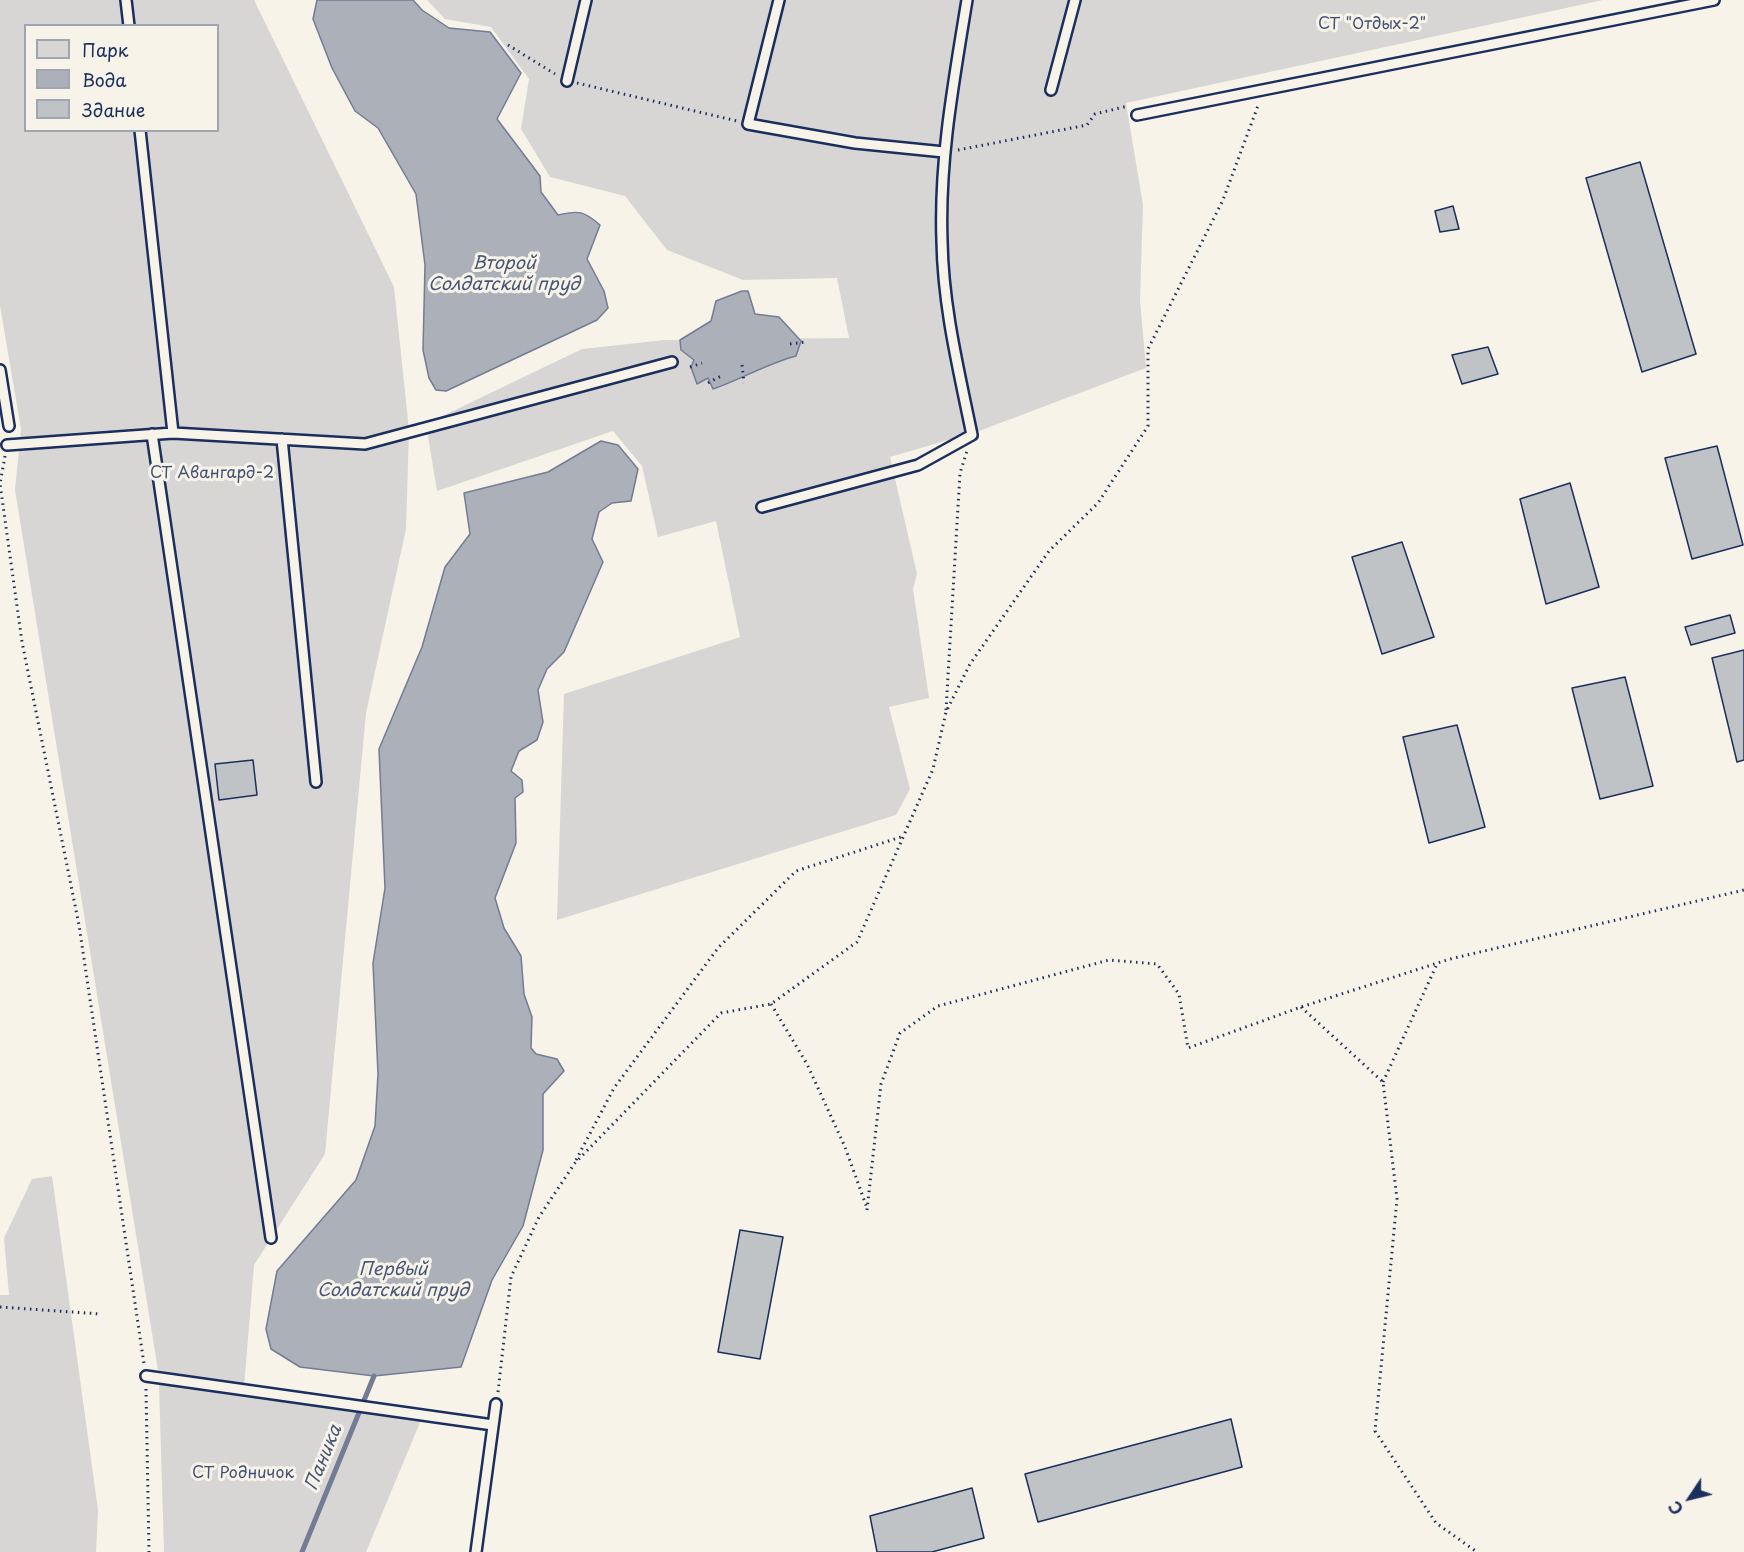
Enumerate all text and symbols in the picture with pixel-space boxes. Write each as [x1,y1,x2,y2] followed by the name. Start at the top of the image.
[1318,15,1426,35] park label: СТ "Отдых-2"
[24,24,219,132] legend
[82,36,128,63] text: Парк
[82,66,127,93] text: Вода
[82,96,145,123] text: Здание
[428,253,580,296] water label: Второй Солдатский пруд
[150,464,274,484] park label: СТ Авангард-2
[317,1259,469,1302] water label: Первый Солдатский пруд
[301,1422,347,1494] water label: Паника
[192,1464,294,1484] park label: СТ Родничок
[1660,1468,1720,1528] north arrow
[1662,1497,1689,1520] text: С

